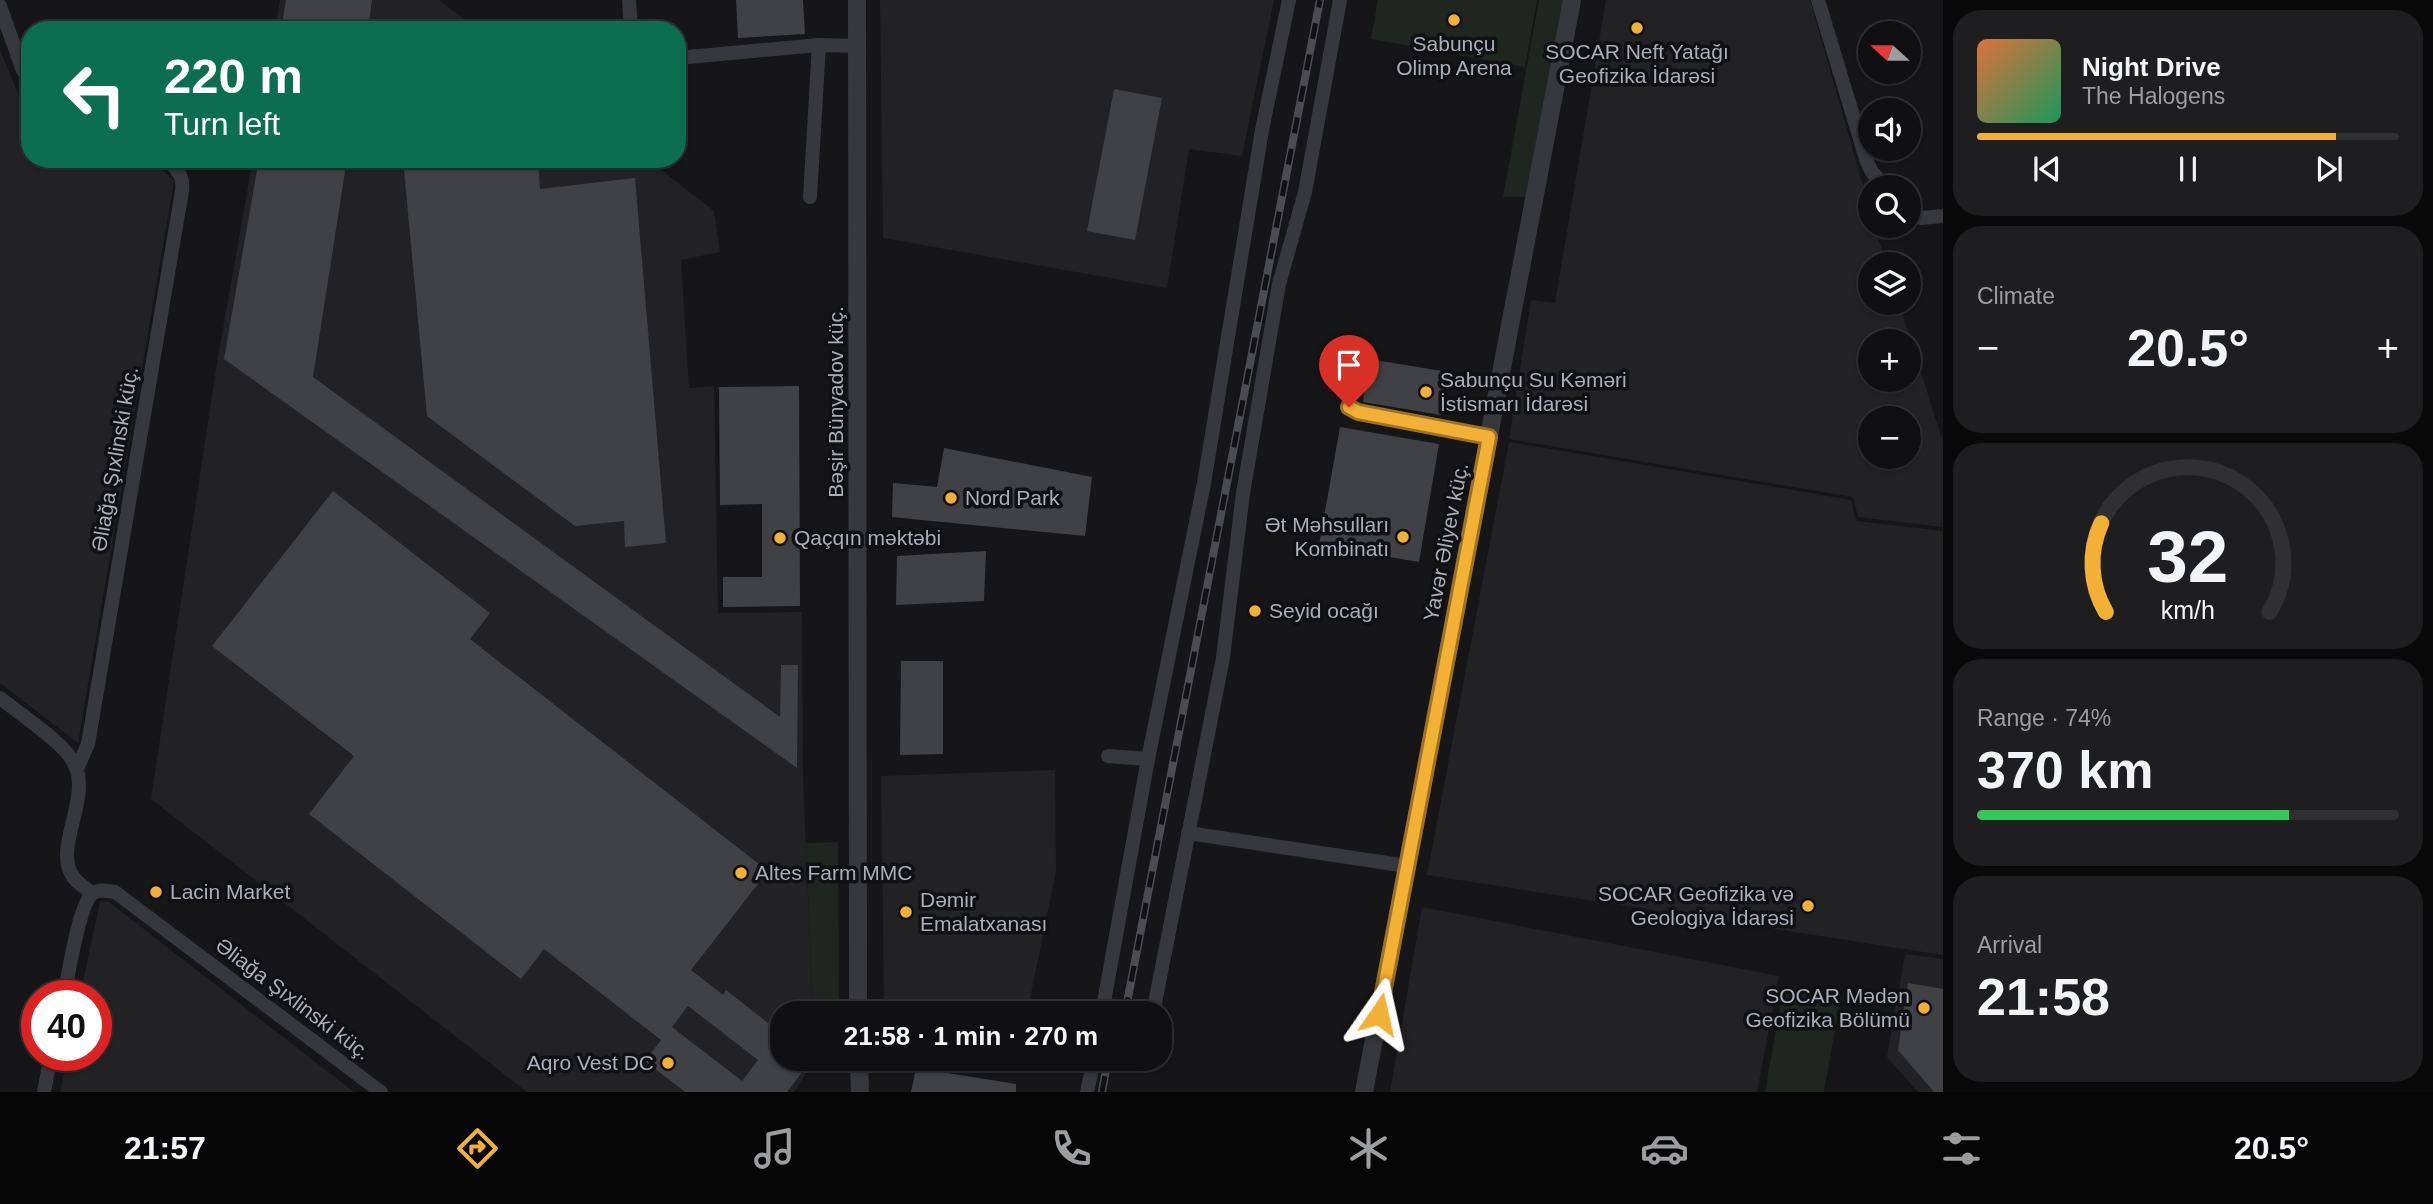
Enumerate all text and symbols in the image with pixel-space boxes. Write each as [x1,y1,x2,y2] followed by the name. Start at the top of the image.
[1446,12,1462,28] marker: Sabunçu Olimp Arena
[1629,20,1645,36] marker: SOCAR Neft Yatağı Geofizika İdarəsi
[1858,21,1922,84] north arrow
[1858,21,1921,469] map controls
[1396,32,1512,79] place label: Sabunçu Olimp Arena
[1545,40,1729,87] place label: SOCAR Neft Yatağı Geofizika İdarəsi
[49,49,140,140] icon: left
[164,49,303,103] text: 220 m
[2082,52,2221,82] text: Night Drive
[2082,83,2225,109] text: The Halogens
[1858,98,1921,161] button: sound
[164,106,280,142] text: Turn left
[2028,150,2066,188] icon: previous
[2169,150,2207,188] icon: pause
[2310,150,2348,188] icon: next
[1858,175,1921,238] button: search
[1858,252,1921,315] button: layers
[1977,283,2055,309] text: Climate
[824,306,847,498] street label: Bəşir Bünyadov küç.
[2127,319,2249,377] text: 20.5°
[1977,327,1999,369] text: −
[2377,327,2399,369] text: +
[1858,329,1921,392] button: +
[1319,335,1379,407] pin
[1330,346,1368,384] icon: arrive
[87,365,142,553] street label: Əliağa Şıxlinski küç.
[1440,368,1627,415] place label: Sabunçu Su Kəməri İstismarı İdarəsi
[1418,384,1434,400] marker: Sabunçu Su Kəməri İstismarı İdarəsi
[1858,406,1921,469] button: −
[1419,461,1472,623] street label: Yavər Əliyev küç.
[965,486,1060,509] place label: Nord Park
[943,490,959,506] marker: Nord Park
[1265,513,1389,560] place label: Ət Məhsulları Kombinatı
[2148,516,2228,597] text: 32
[794,526,941,549] place label: Qaçqın məktəbi
[1395,529,1411,545] marker: Ət Məhsulları Kombinatı
[772,530,788,546] marker: Qaçqın məktəbi
[2161,596,2215,624] text: km/h
[1269,599,1379,622] place label: Seyid ocağı
[1247,603,1263,619] marker: Seyid ocağı
[1977,705,2111,731] text: Range · 74%
[1977,741,2153,799] text: 370 km
[755,861,913,884] place label: Altes Farm MMC
[733,865,749,881] marker: Altes Farm MMC
[170,880,290,903] place label: Lacin Market
[1598,882,1794,929] place label: SOCAR Geofizika və Geologiya İdarəsi
[148,884,164,900] marker: Lacin Market
[920,888,1047,935] place label: Dəmir Emalatxanası
[1800,898,1816,914] marker: SOCAR Geofizika və Geologiya İdarəsi
[898,904,914,920] marker: Dəmir Emalatxanası
[1977,932,2042,958] text: Arrival
[212,933,375,1064] street label: Əliağa Şıxlinski küç.
[1977,968,2110,1026] text: 21:58
[1342,977,1416,1051] position arrow
[21,980,112,1071] speed limit sign: 40
[1745,984,1910,1031] place label: SOCAR Mədən Geofizika Bölümü
[1916,1000,1932,1016] marker: SOCAR Mədən Geofizika Bölümü
[844,1021,1098,1051] text: 21:58 · 1 min · 270 m
[527,1051,654,1074] place label: Aqro Vest DC
[660,1055,676,1071] marker: Aqro Vest DC
[453,1124,502,1173] icon: directions
[750,1124,799,1173] icon: music
[1047,1124,1096,1173] icon: phone
[1344,1124,1393,1173] icon: climate
[1640,1124,1689,1173] icon: car
[1937,1124,1986,1173] icon: filters
[124,1130,206,1166] text: 21:57
[2234,1130,2309,1166] text: 20.5°

